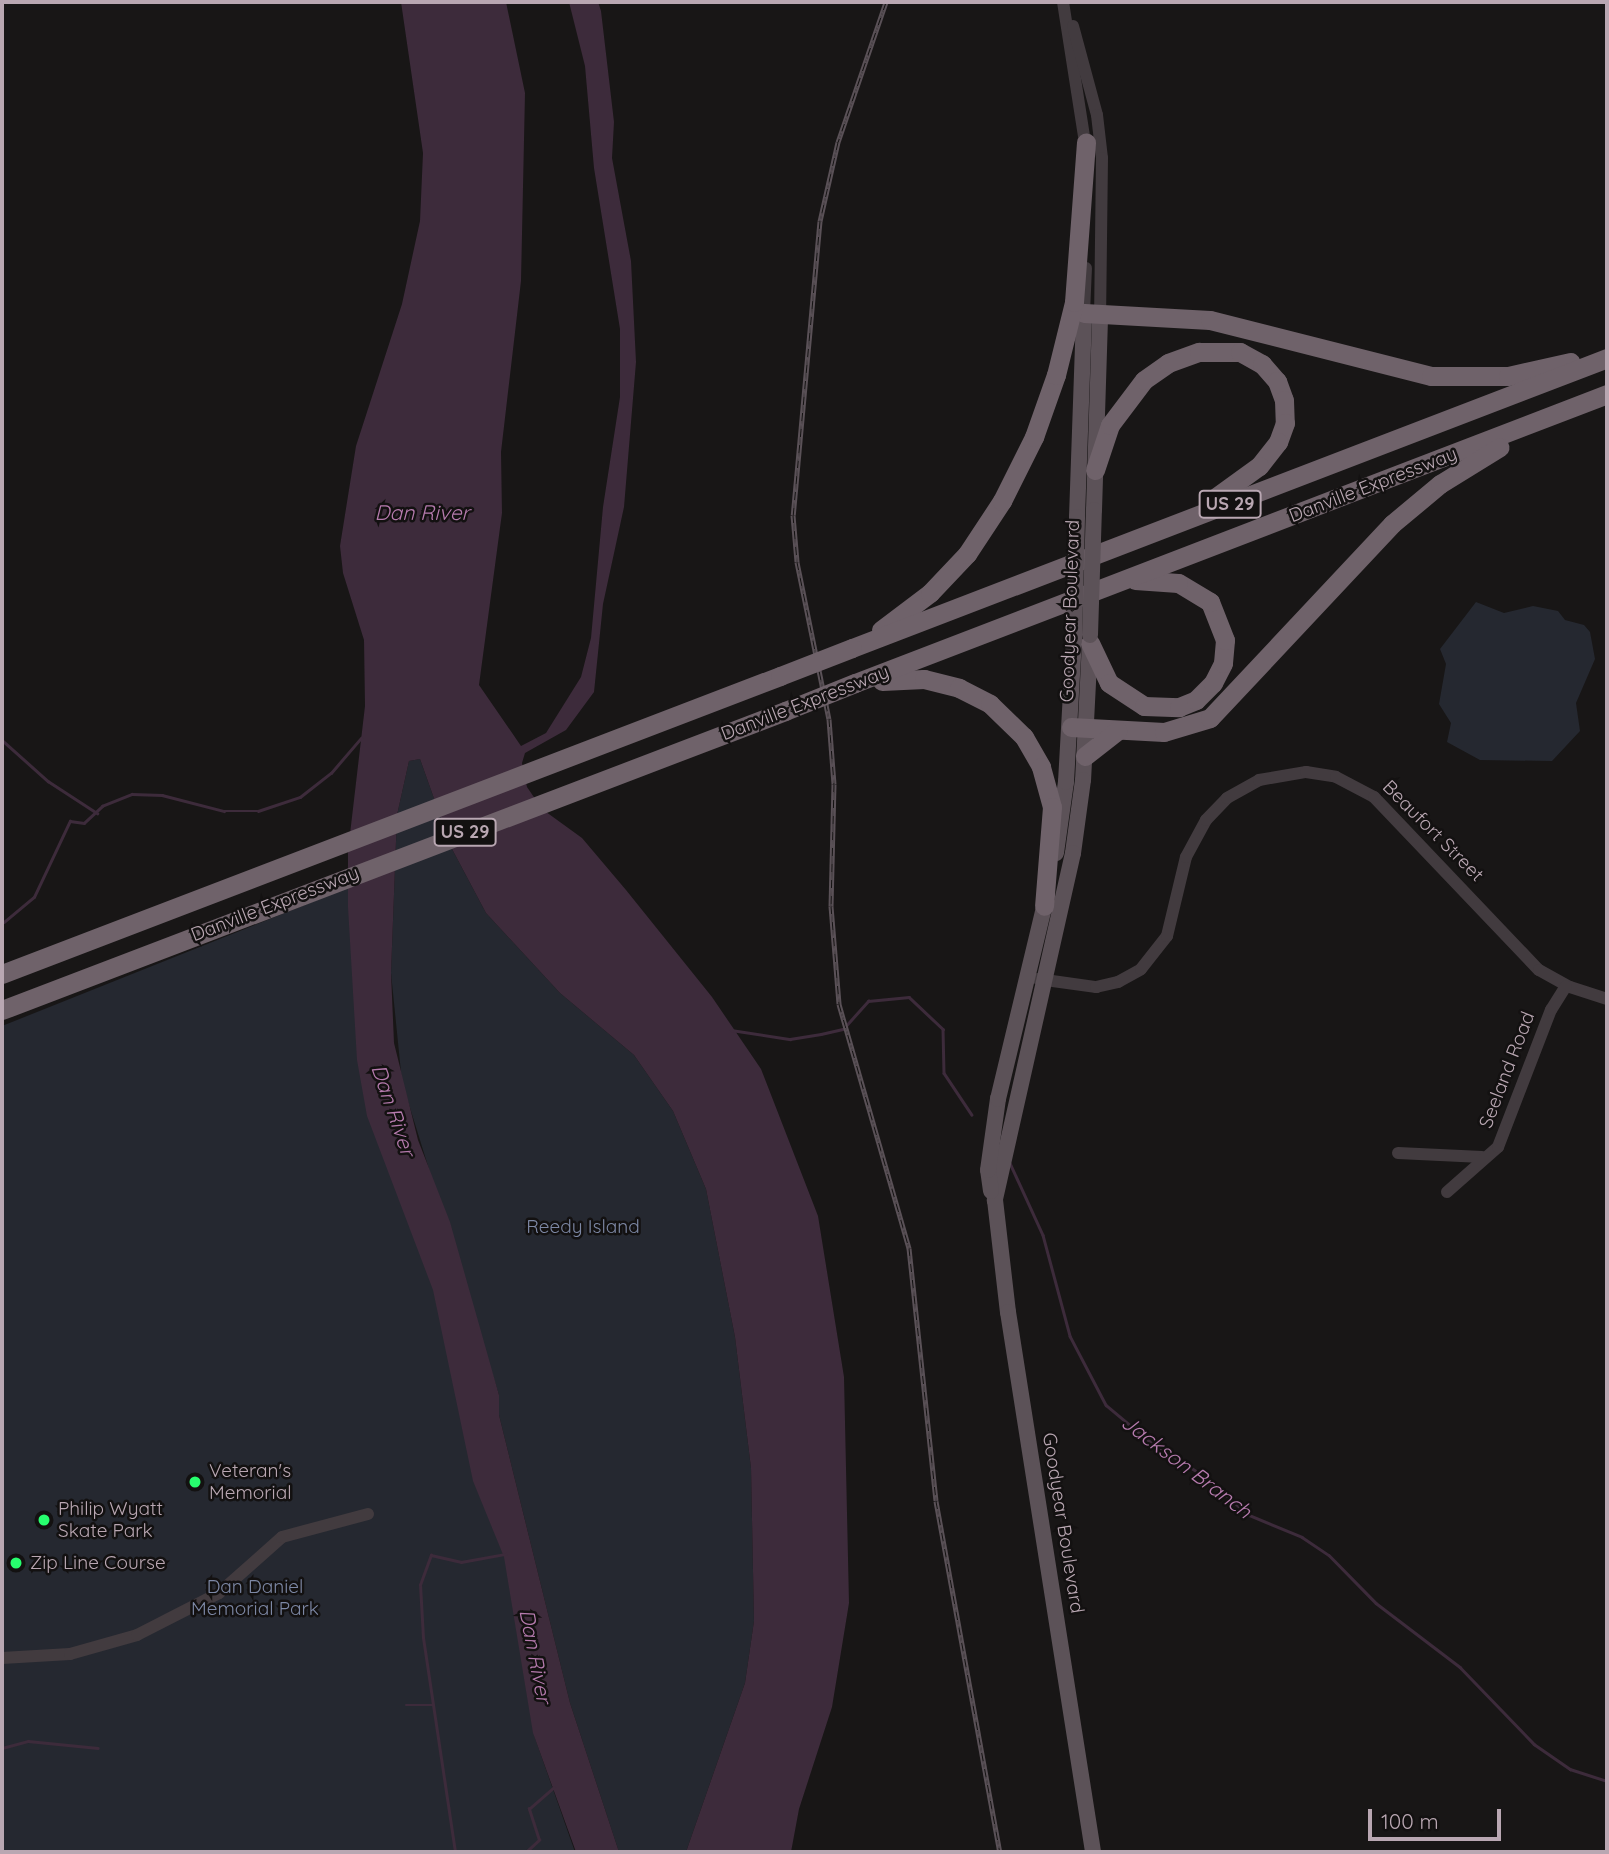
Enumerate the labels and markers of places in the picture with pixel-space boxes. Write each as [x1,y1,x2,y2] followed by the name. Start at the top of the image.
[209,1460,292,1504] place label: Veteran's Memorial
[187,1474,203,1490] marker: Veteran's Memorial
[58,1498,163,1542] place label: Philip Wyatt Skate Park
[36,1512,52,1528] marker: Philip Wyatt Skate Park
[30,1552,166,1574] place label: Zip Line Course
[8,1555,24,1571] marker: Zip Line Course

